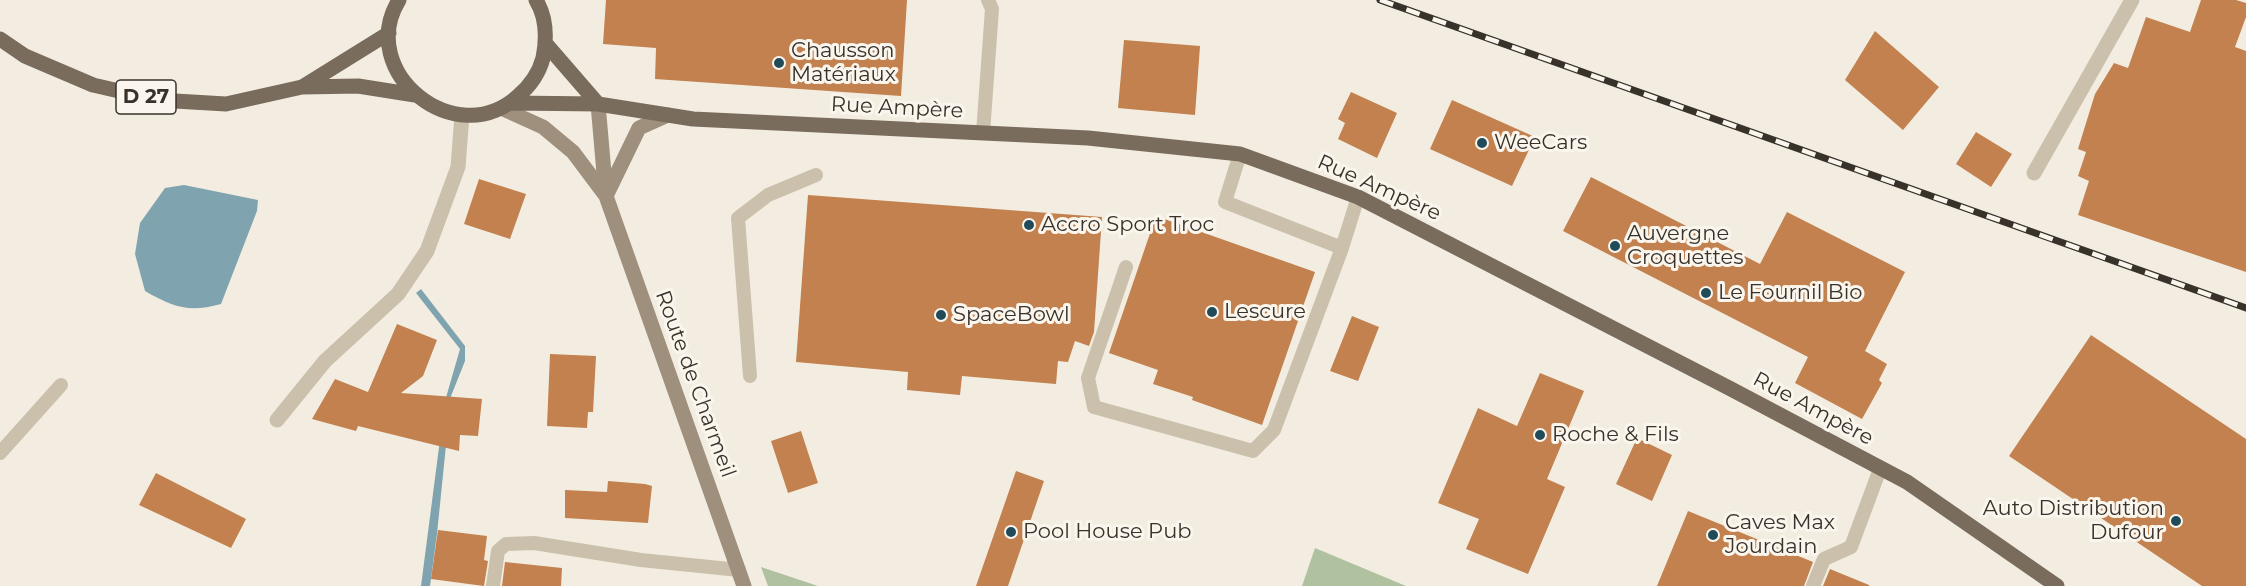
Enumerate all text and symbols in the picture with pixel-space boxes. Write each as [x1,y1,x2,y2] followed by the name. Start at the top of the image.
[791,38,896,88] place label: Chausson Matériaux
[772,56,786,70] marker: Chausson Matériaux
[116,80,176,114] road number: D 27
[830,92,964,124] street label: Rue Ampère
[1494,130,1587,156] place label: WeeCars
[1475,136,1489,150] marker: WeeCars
[1313,150,1445,226] street label: Rue Ampère
[1041,212,1214,238] place label: Accro Sport Troc
[1022,218,1036,232] marker: Accro Sport Troc
[1627,221,1744,271] place label: Auvergne Croquettes
[1608,239,1622,253] marker: Auvergne Croquettes
[1718,280,1862,306] place label: Le Fournil Bio
[1699,286,1713,300] marker: Le Fournil Bio
[649,287,741,481] street label: Route de Charmeil
[1224,299,1306,325] place label: Lescure
[953,302,1070,328] place label: SpaceBowl
[1205,305,1219,319] marker: Lescure
[934,308,948,322] marker: SpaceBowl
[1749,367,1877,451] street label: Rue Ampère
[1552,422,1679,448] place label: Roche & Fils
[1533,428,1547,442] marker: Roche & Fils
[1983,496,2164,546] place label: Auto Distribution Dufour
[1725,510,1835,560] place label: Caves Max Jourdain
[2169,514,2183,528] marker: Auto Distribution Dufour
[1023,519,1192,545] place label: Pool House Pub
[1004,525,1018,539] marker: Pool House Pub
[1706,528,1720,542] marker: Caves Max Jourdain

